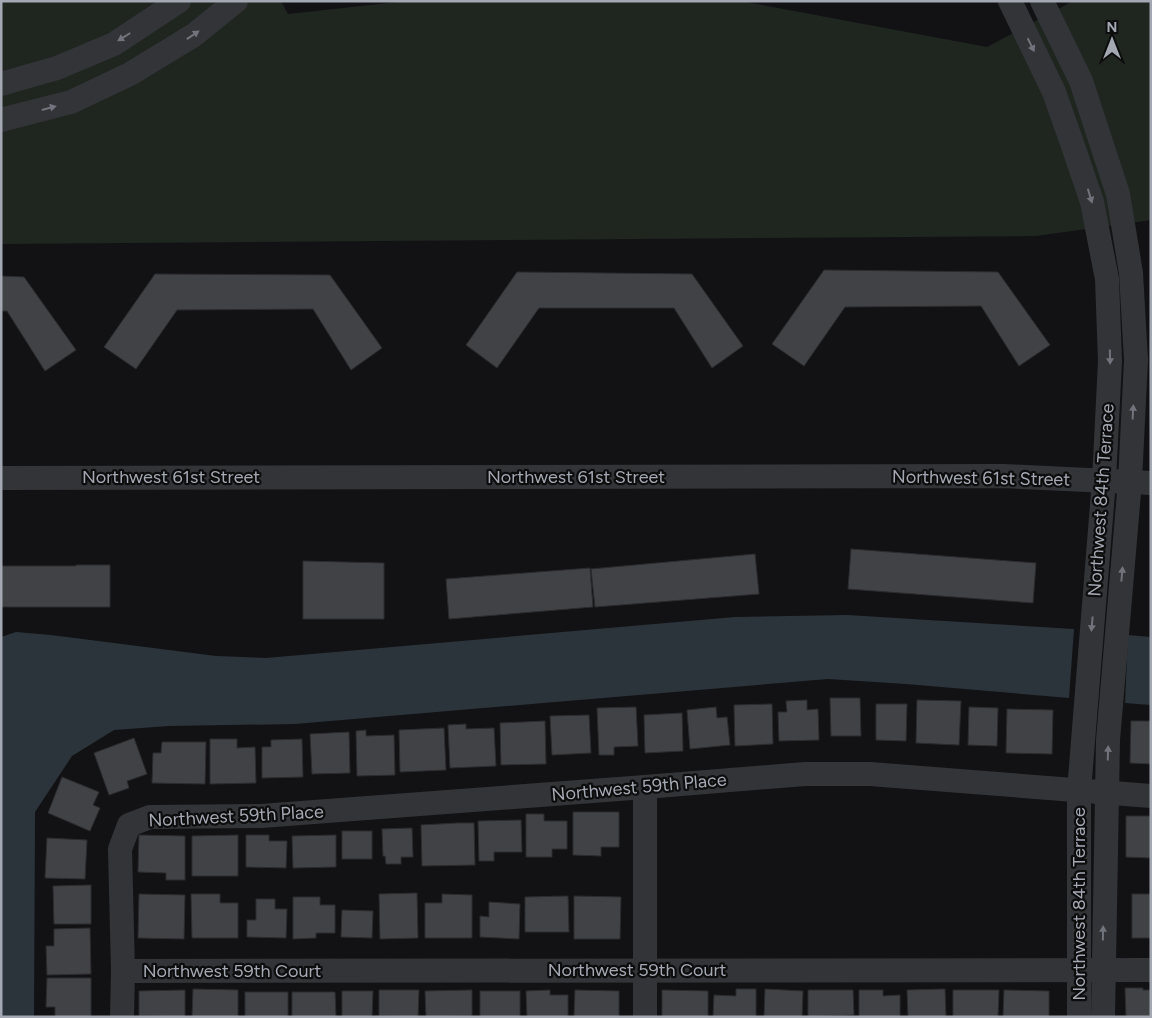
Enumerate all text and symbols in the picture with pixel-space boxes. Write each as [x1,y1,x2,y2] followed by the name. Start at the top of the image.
[1087,15,1137,65] north arrow
[1107,19,1117,36] text: N
[186,30,199,40] one-way arrow
[117,33,130,42] one-way arrow
[1027,38,1035,52] one-way arrow
[41,104,56,112] one-way arrow
[1086,189,1094,204] one-way arrow
[1106,349,1114,365] one-way arrow
[1083,402,1119,597] street label: Northwest 84th Terrace
[1130,403,1138,419] one-way arrow
[892,465,1070,491] street label: Northwest 61st Street
[82,466,260,488] street label: Northwest 61st Street
[487,466,665,488] street label: Northwest 61st Street
[1119,565,1127,581] one-way arrow
[1087,616,1095,632] one-way arrow
[1104,745,1112,761] one-way arrow
[551,768,728,806] street label: Northwest 59th Place
[148,800,324,832] street label: Northwest 59th Place
[1068,807,1090,1001] street label: Northwest 84th Terrace
[1100,925,1108,941] one-way arrow
[548,959,727,981] street label: Northwest 59th Court
[143,960,322,982] street label: Northwest 59th Court

